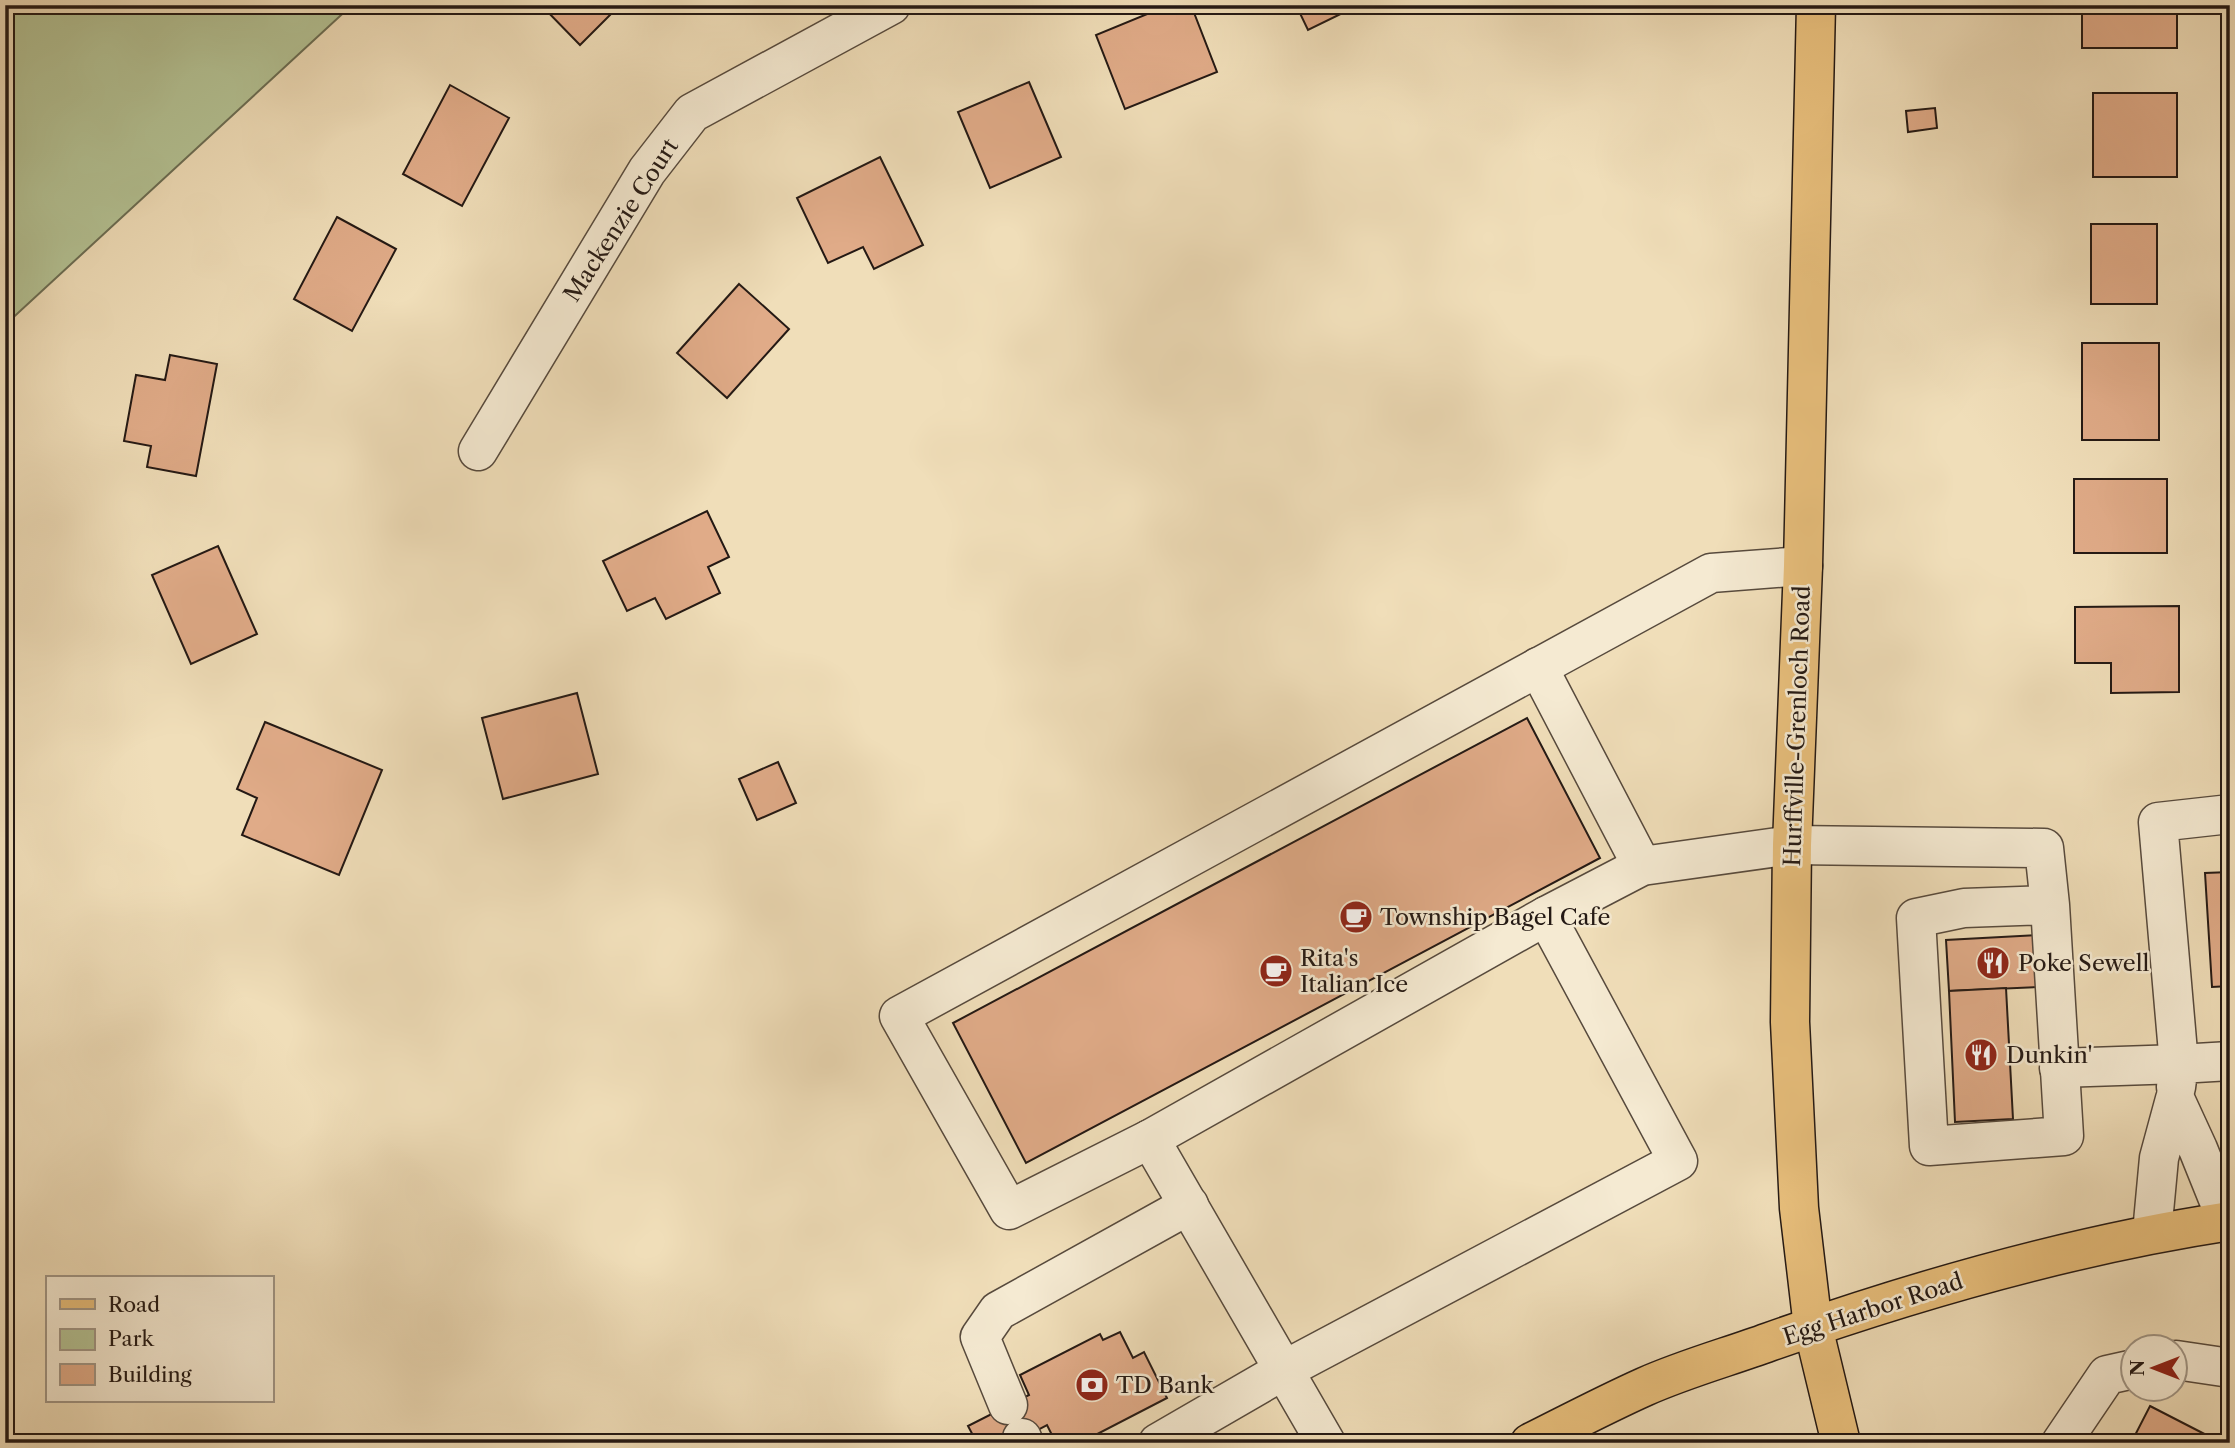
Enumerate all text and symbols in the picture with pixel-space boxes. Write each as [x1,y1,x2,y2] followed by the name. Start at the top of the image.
[558,133,684,307] street label: Mackenzie Court
[1778,585,1816,867] street label: Hurffville-Grenloch Road
[1337,898,1375,936] cafe icon: Township Bagel Cafe
[1380,903,1610,931] place label: Township Bagel Cafe
[1300,944,1408,998] place label: Rita's Italian Ice
[1974,944,2012,982] restaurant icon: Poke Sewell
[2018,949,2150,977] place label: Poke Sewell
[1257,952,1295,990] cafe icon: Rita's Italian Ice
[1962,1036,2000,1074] restaurant icon: Dunkin'
[2006,1041,2093,1069] place label: Dunkin'
[1779,1267,1967,1351] street label: Egg Harbor Road
[46,1276,273,1402] legend
[108,1292,160,1317] text: Road
[108,1326,154,1351] text: Park
[2120,1332,2190,1402] north arrow
[2126,1360,2149,1376] text: N
[108,1362,193,1387] text: Building
[1073,1366,1111,1404] bank icon: TD Bank
[1116,1371,1216,1399] place label: TD Bank

